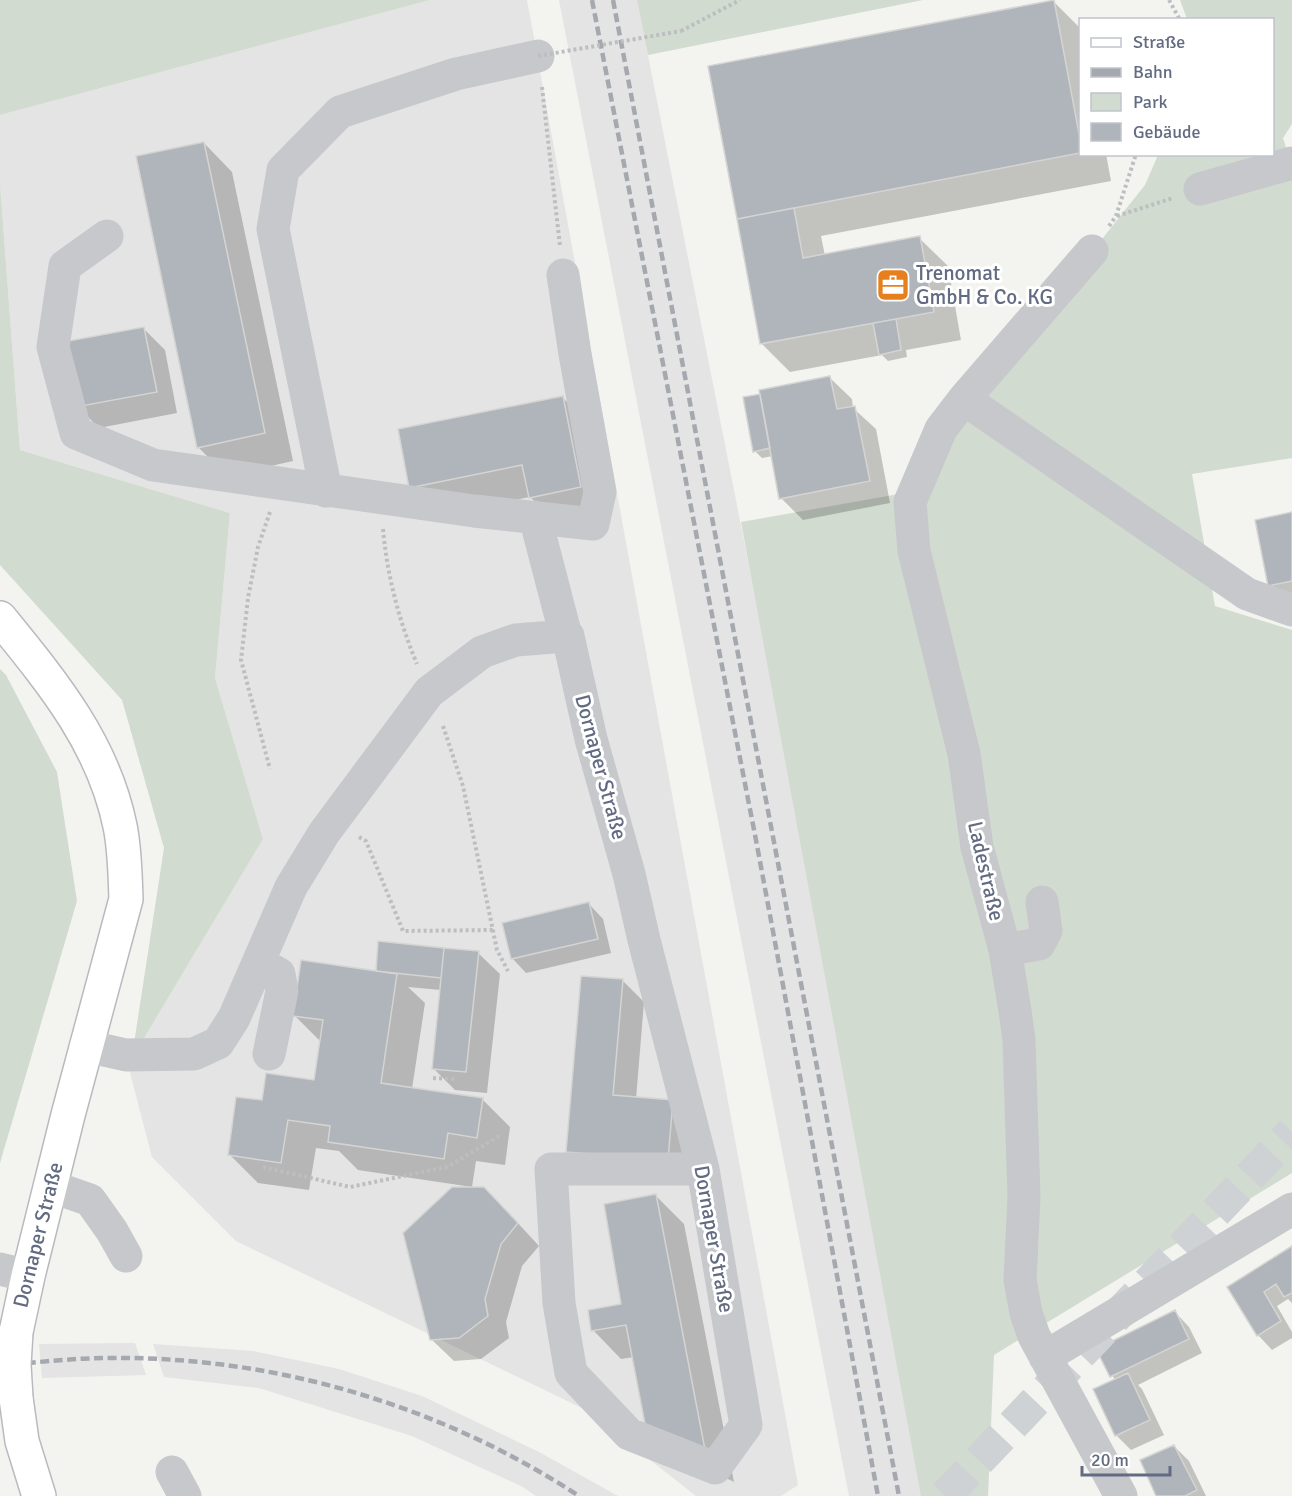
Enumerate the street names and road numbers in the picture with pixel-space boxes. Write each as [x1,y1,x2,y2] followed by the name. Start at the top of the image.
[569,692,633,842] street label: Dornaper Straße
[962,819,1010,923] street label: Ladestraße
[7,1159,69,1311] street label: Dornaper Straße
[688,1163,740,1315] street label: Dornaper Straße

